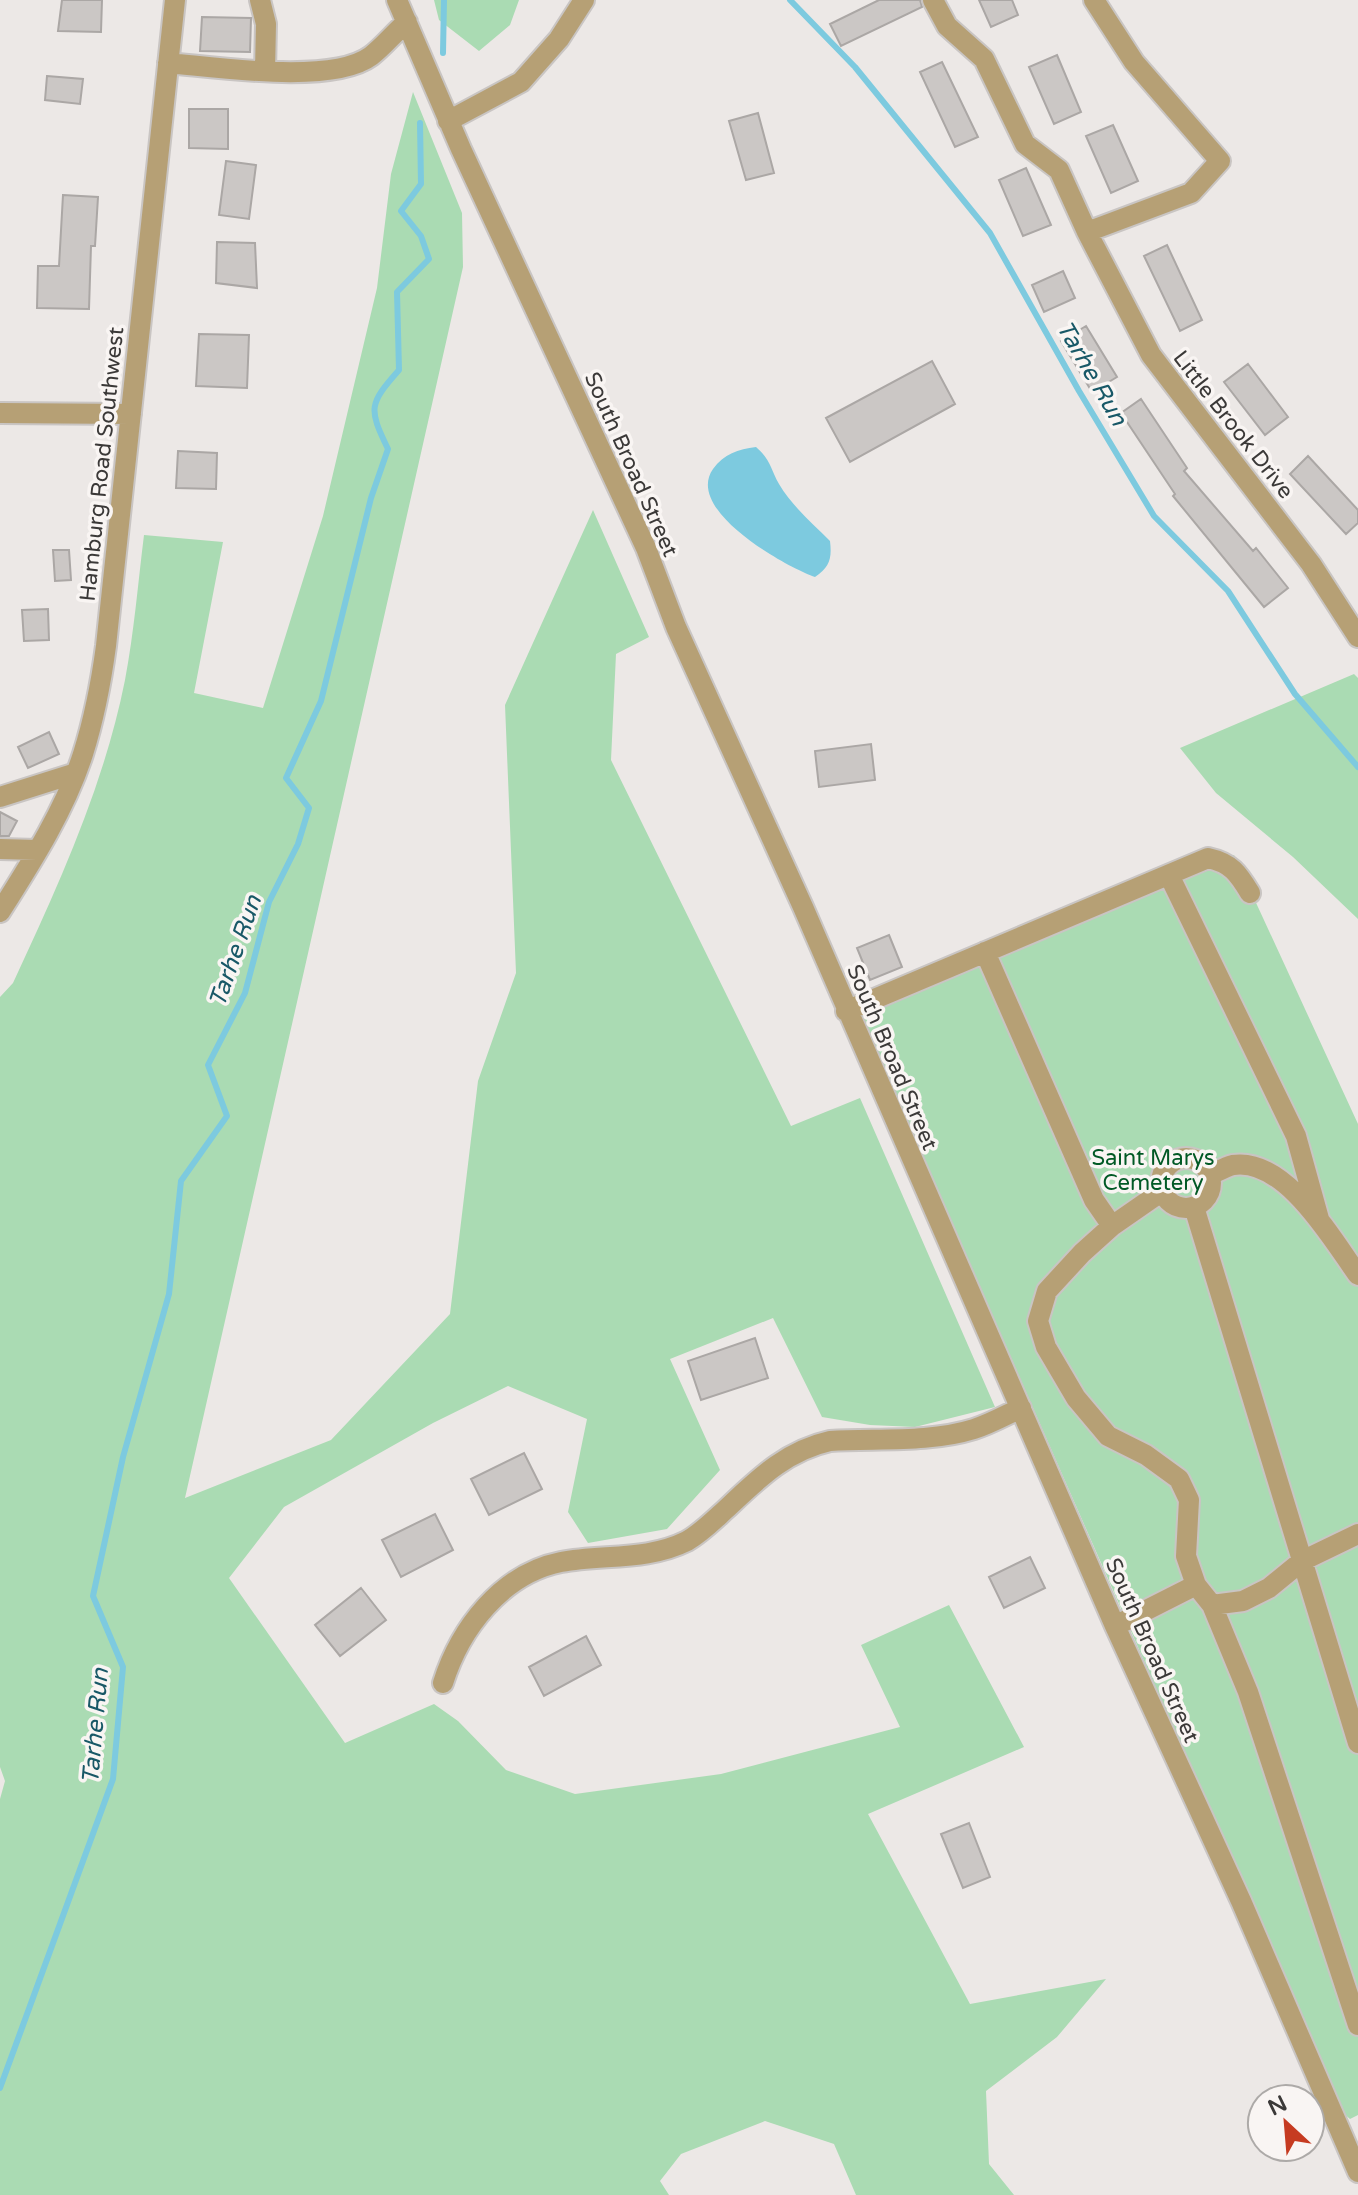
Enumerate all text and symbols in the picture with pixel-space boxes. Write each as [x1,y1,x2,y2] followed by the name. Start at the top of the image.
[1050,316,1134,432] water label: Tarhe Run
[75,326,129,603] street label: Hamburg Road Southwest
[1167,346,1299,504] street label: Little Brook Drive
[579,368,683,561] street label: South Broad Street
[203,890,269,1011] water label: Tarhe Run
[841,961,943,1154] street label: South Broad Street
[1091,1145,1215,1196] park label: Saint Marys Cemetery
[1100,1554,1204,1747] street label: South Broad Street
[76,1666,115,1785] water label: Tarhe Run
[1246,2083,1326,2163] north arrow
[1264,2090,1291,2121] text: N

